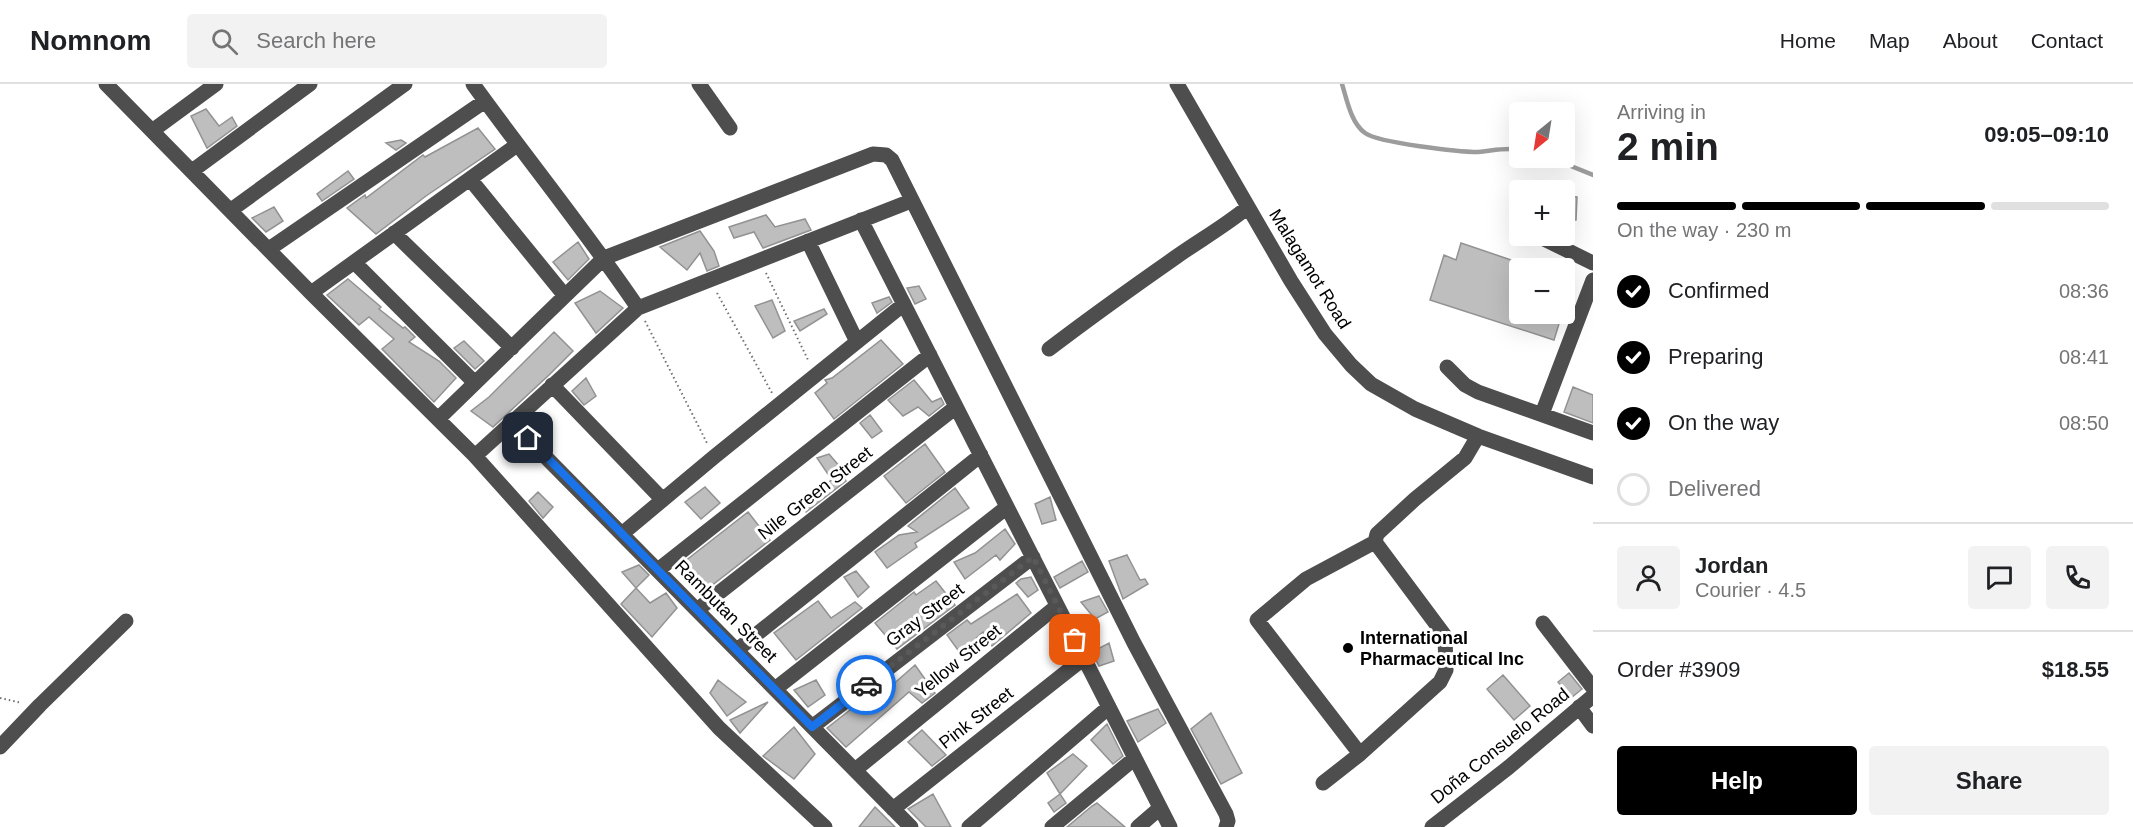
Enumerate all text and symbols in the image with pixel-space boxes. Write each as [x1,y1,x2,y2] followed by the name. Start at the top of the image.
[187,14,607,68] search box
[30,25,151,56] text: Nomnom
[208,25,241,58] icon: search
[256,28,376,53] text: Search here
[1780,29,1836,52] text: Home
[1869,29,1910,52] text: Map
[1943,29,1998,52] text: About
[2031,29,2103,52] text: Contact
[1617,101,1706,123] text: Arriving in
[1509,102,1575,168] north arrow
[1509,102,1575,324] map controls
[1984,122,2109,147] text: 09:05–09:10
[1617,125,1719,168] text: 2 min
[1509,180,1575,246] button: +
[1265,206,1355,332] street label: Malagamot Road
[1617,219,1792,241] text: On the way · 230 m
[1509,258,1575,324] button: −
[1617,275,1650,308] icon: check
[1668,278,1769,303] text: Confirmed
[2059,280,2109,302] text: 08:36
[1617,341,1650,374] icon: check
[1668,344,1763,369] text: Preparing
[2059,346,2109,368] text: 08:41
[1617,407,1650,440] icon: check
[1668,410,1779,435] text: On the way
[502,412,553,463] pin
[2059,412,2109,434] text: 08:50
[511,421,544,454] icon: home
[754,442,876,544] street label: Nile Green Street
[1668,476,1761,501] text: Delivered
[1617,546,1680,609] button: person
[1968,546,2031,609] button: chat
[2046,546,2109,609] button: phone
[1695,553,1768,578] text: Jordan
[671,556,781,666] street label: Rambutan Street
[882,579,968,651] street label: Gray Street
[1695,579,1806,601] text: Courier · 4.5
[1049,614,1100,665] pin
[911,620,1005,702] street label: Yellow Street
[1058,623,1091,656] icon: bag
[1360,628,1524,669] place label: International Pharmaceutical Inc
[1341,641,1355,655] marker: International Pharmaceutical Inc
[836,655,896,715] courier
[1617,657,1741,682] text: Order #3909
[2042,657,2109,682] text: $18.55
[850,669,883,702] icon: car
[935,683,1017,753] street label: Pink Street
[1427,684,1573,808] street label: Doña Consuelo Road
[1617,746,1857,815] button: Help
[1869,746,2109,815] button: Share

